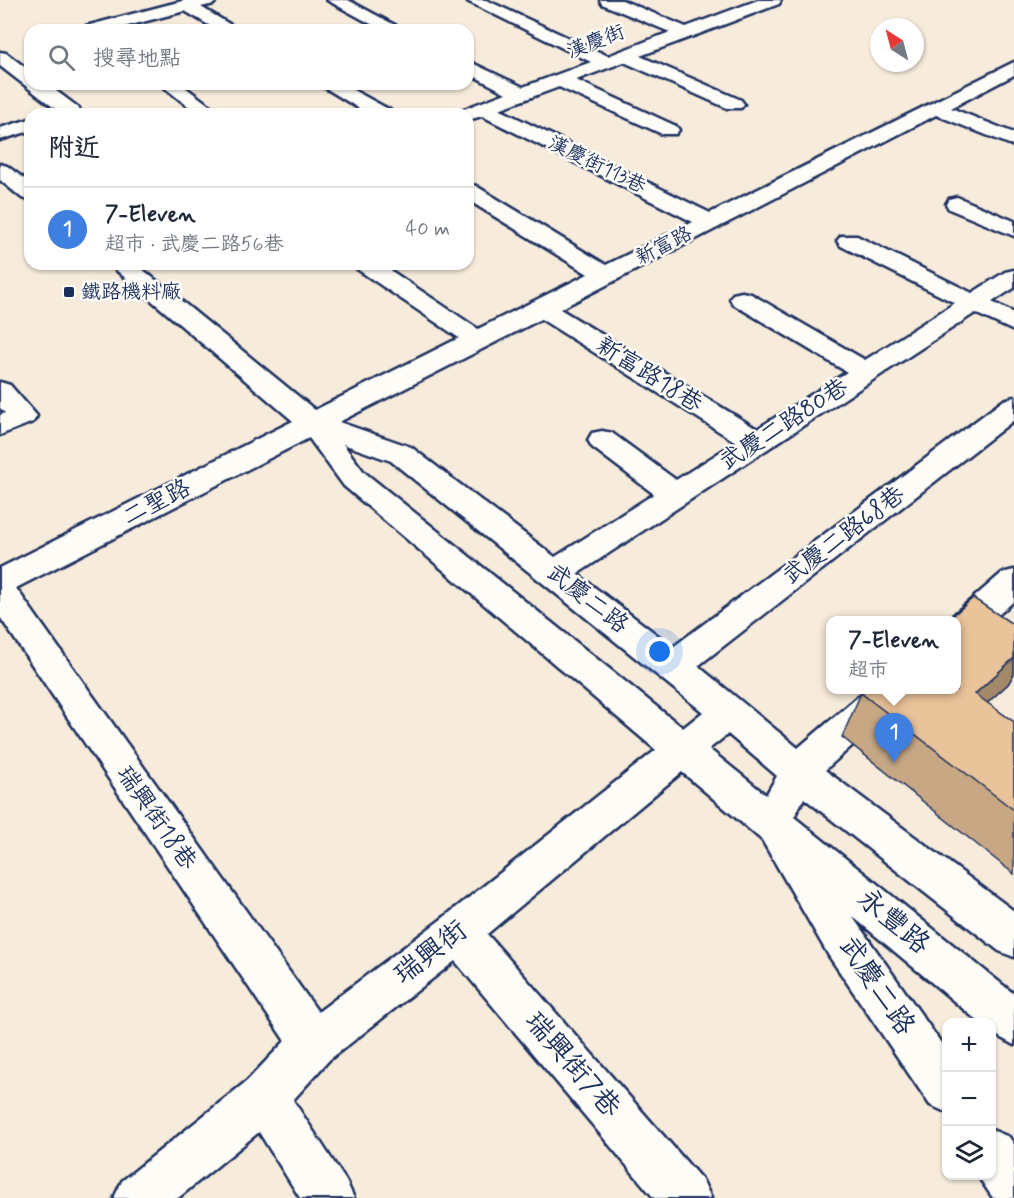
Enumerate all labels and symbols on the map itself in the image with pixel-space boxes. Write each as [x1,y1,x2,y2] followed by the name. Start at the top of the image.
[870,18,924,72] north arrow
[563,19,629,65] street label: 漢慶街
[544,130,651,201] street label: 漢慶街113巷
[631,220,698,272] street label: 新富路
[81,279,181,306] place label: 鐵路機料廠
[62,285,76,299] marker: 鐵路機料廠
[590,330,708,420] street label: 新富路18巷
[714,372,854,478] street label: 武慶二路80巷
[118,473,196,533] street label: 二聖路
[777,480,911,592] street label: 武慶二路68巷
[540,557,634,641] street label: 武慶二路
[645,637,674,666] your location
[874,714,914,763] pin: 1
[109,760,203,876] street label: 瑞興街18巷
[849,881,937,963] street label: 永豐路
[387,913,475,993] street label: 瑞興街
[829,929,923,1043] street label: 武慶二路
[516,1004,629,1127] street label: 瑞興街7巷

